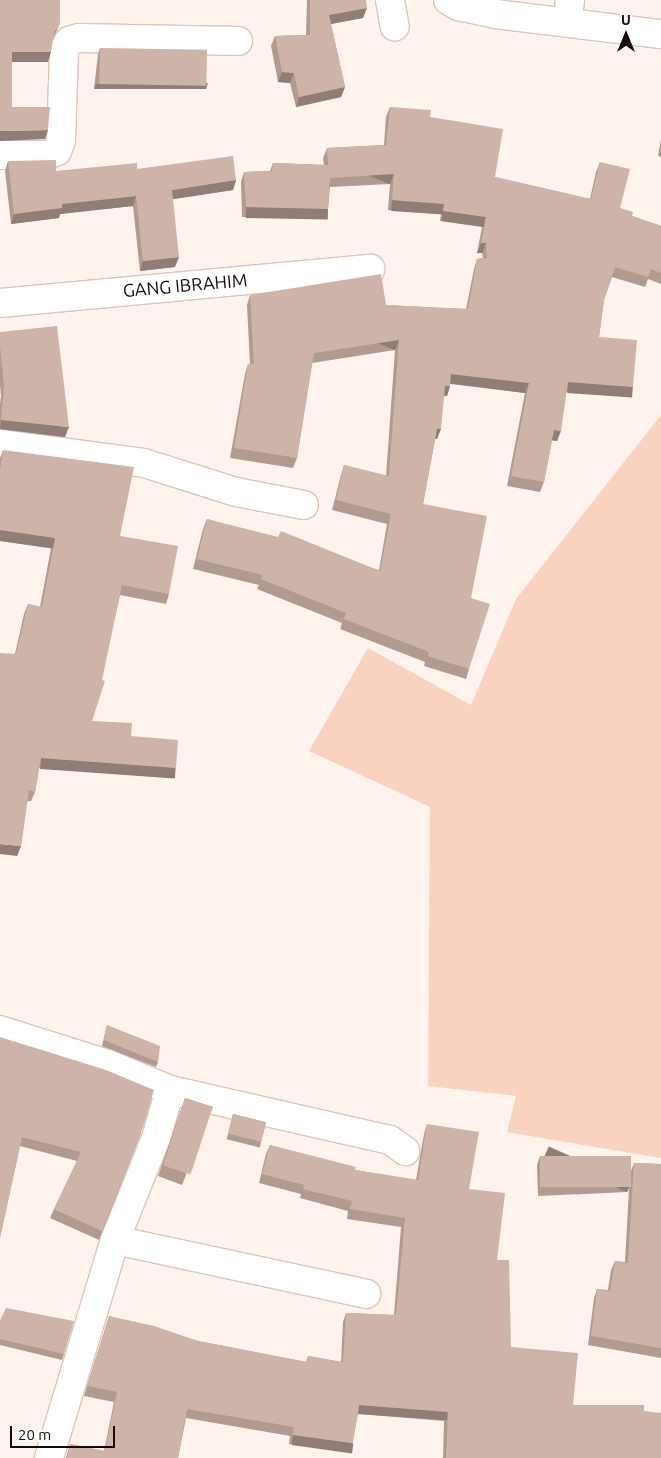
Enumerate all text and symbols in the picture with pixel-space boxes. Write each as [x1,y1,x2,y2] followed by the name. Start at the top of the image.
[601,10,651,60] north arrow
[621,12,631,28] text: U
[122,269,248,301] street label: GANG IBRAHIM
[12,1416,118,1448] scale bar
[18,1426,51,1443] text: 20 m

